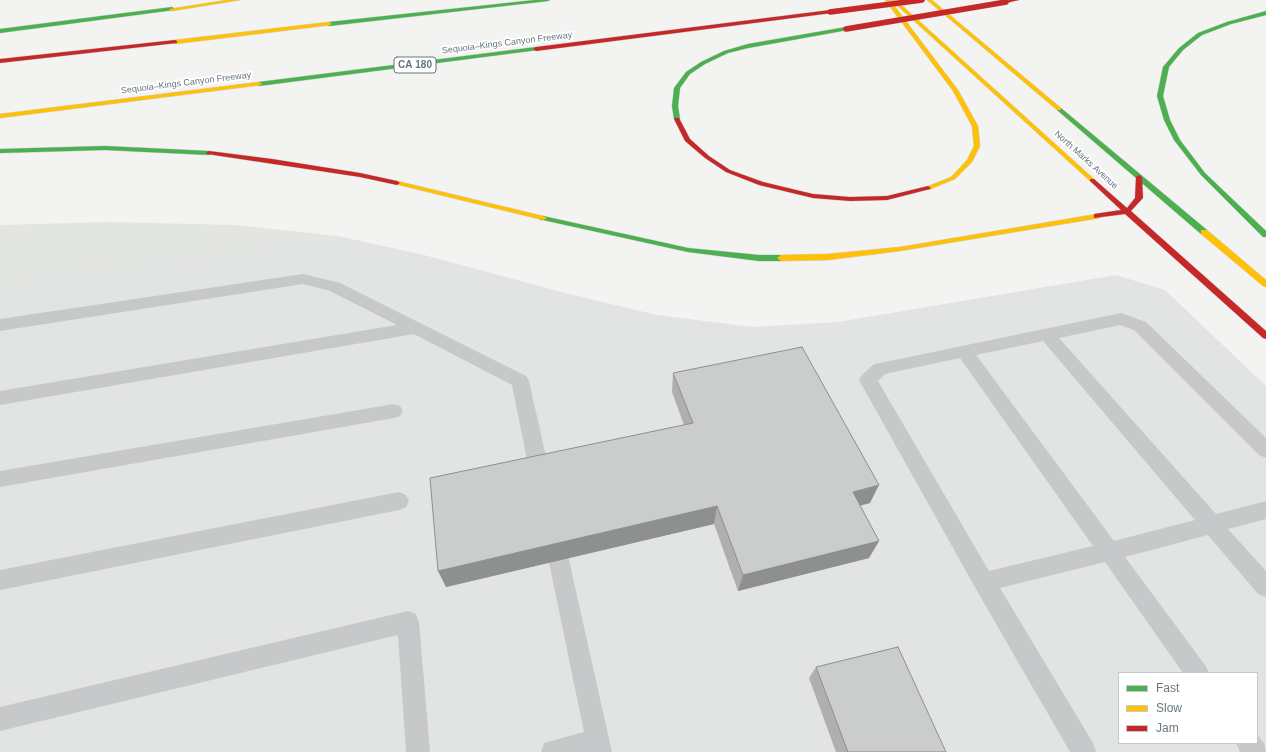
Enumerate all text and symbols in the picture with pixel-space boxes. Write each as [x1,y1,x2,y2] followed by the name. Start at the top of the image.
[441,30,573,56] street label: Sequoia–Kings Canyon Freeway
[394,57,436,73] road number: CA 180
[120,70,252,96] street label: Sequoia–Kings Canyon Freeway
[1052,129,1120,191] street label: North Marks Avenue
[1118,672,1258,744] legend
[1156,681,1179,695] text: Fast
[1156,701,1182,715] text: Slow
[1156,721,1179,735] text: Jam

